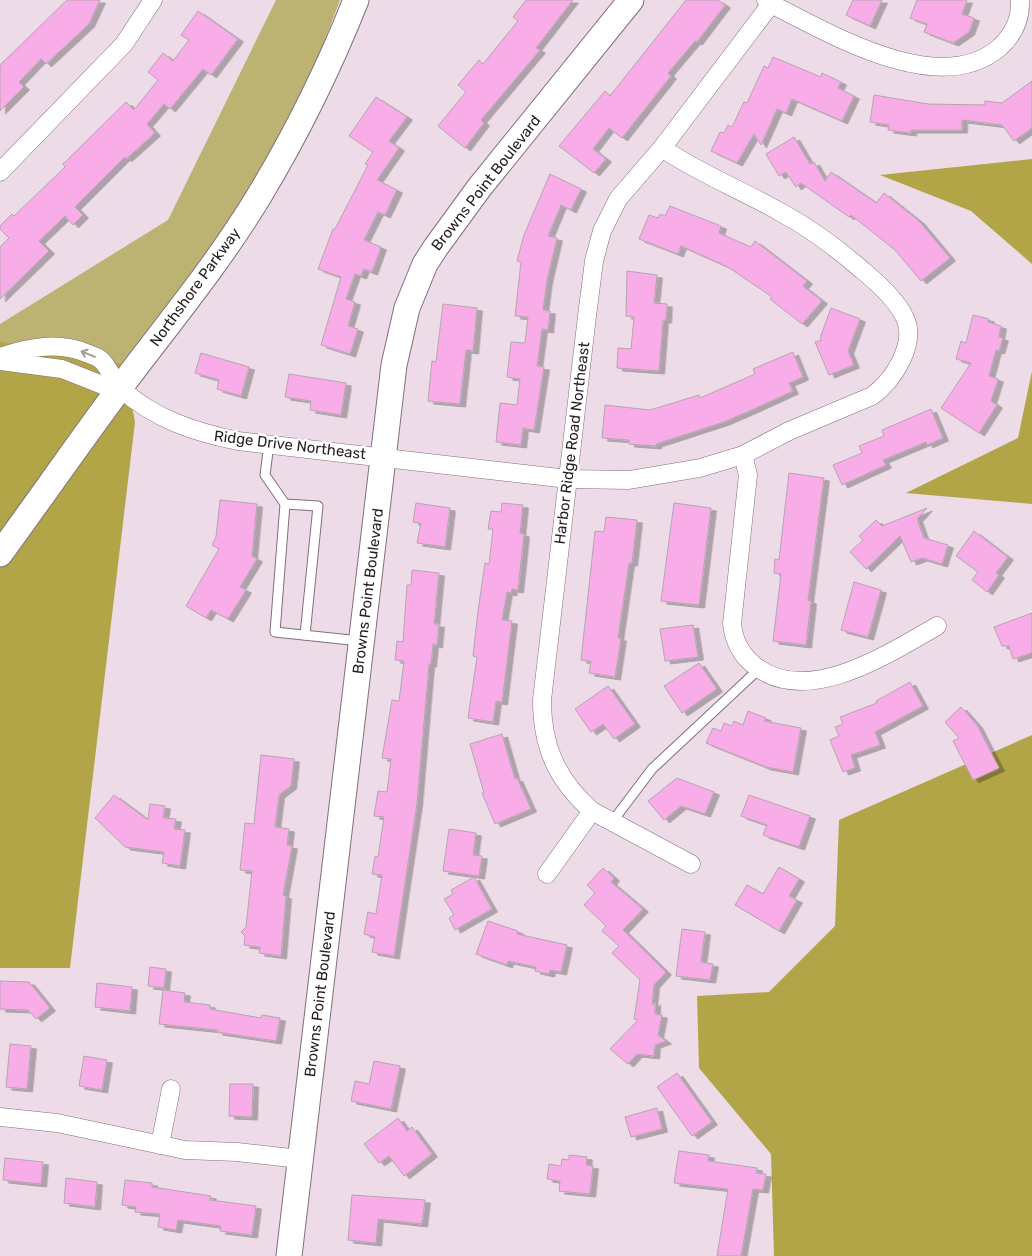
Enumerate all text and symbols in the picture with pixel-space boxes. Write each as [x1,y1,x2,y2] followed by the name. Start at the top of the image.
[428,112,544,254] street label: Browns Point Boulevard
[146,224,244,350] street label: Northshore Parkway
[551,341,593,545] street label: Harbor Ridge Road Northeast
[81,348,96,358] one-way arrow
[213,427,367,463] street label: Ridge Drive Northeast
[349,507,387,675] street label: Browns Point Boulevard
[301,910,339,1078] street label: Browns Point Boulevard

